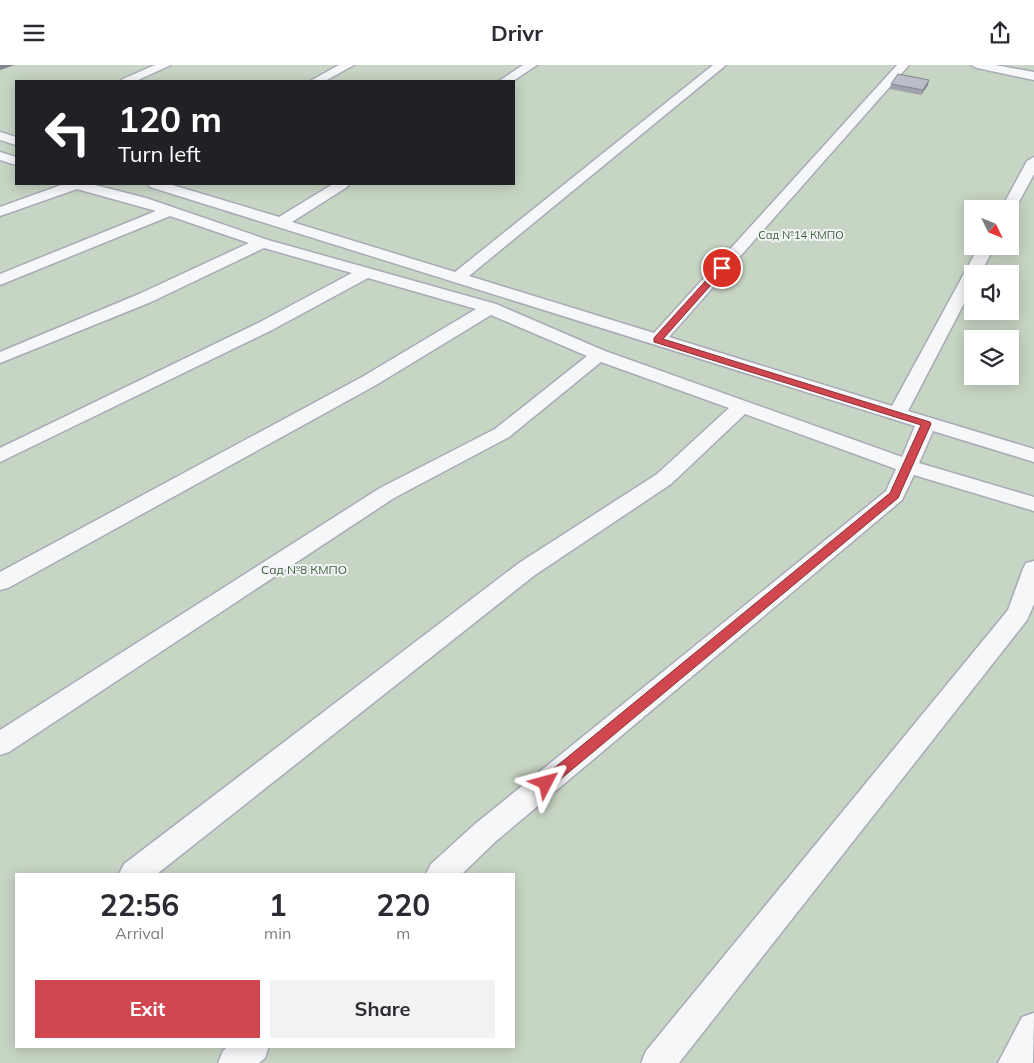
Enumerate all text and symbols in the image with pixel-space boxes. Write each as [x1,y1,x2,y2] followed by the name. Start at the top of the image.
[20,19,48,47] icon: menu
[491,19,543,47] text: Drivr
[986,19,1014,47] icon: share
[118,97,222,141] text: 120 m
[35,100,100,165] icon: left
[118,140,201,168] text: Turn left
[964,200,1019,255] north arrow
[964,200,1019,385] map controls
[758,228,844,242] park label: Сад №14 КМПО
[701,247,743,289] pin
[708,254,736,282] icon: arrive
[964,265,1019,320] button: sound
[964,330,1019,385] button: layers
[261,562,347,577] park label: Сад №8 КМПО
[519,756,571,808] position arrow
[100,886,179,924] text: 22:56
[269,886,287,924] text: 1
[376,886,430,924] text: 220
[115,923,164,943] text: Arrival
[264,923,291,943] text: min
[396,923,410,943] text: m
[35,980,260,1038] button: Exit
[270,980,495,1038] button: Share

